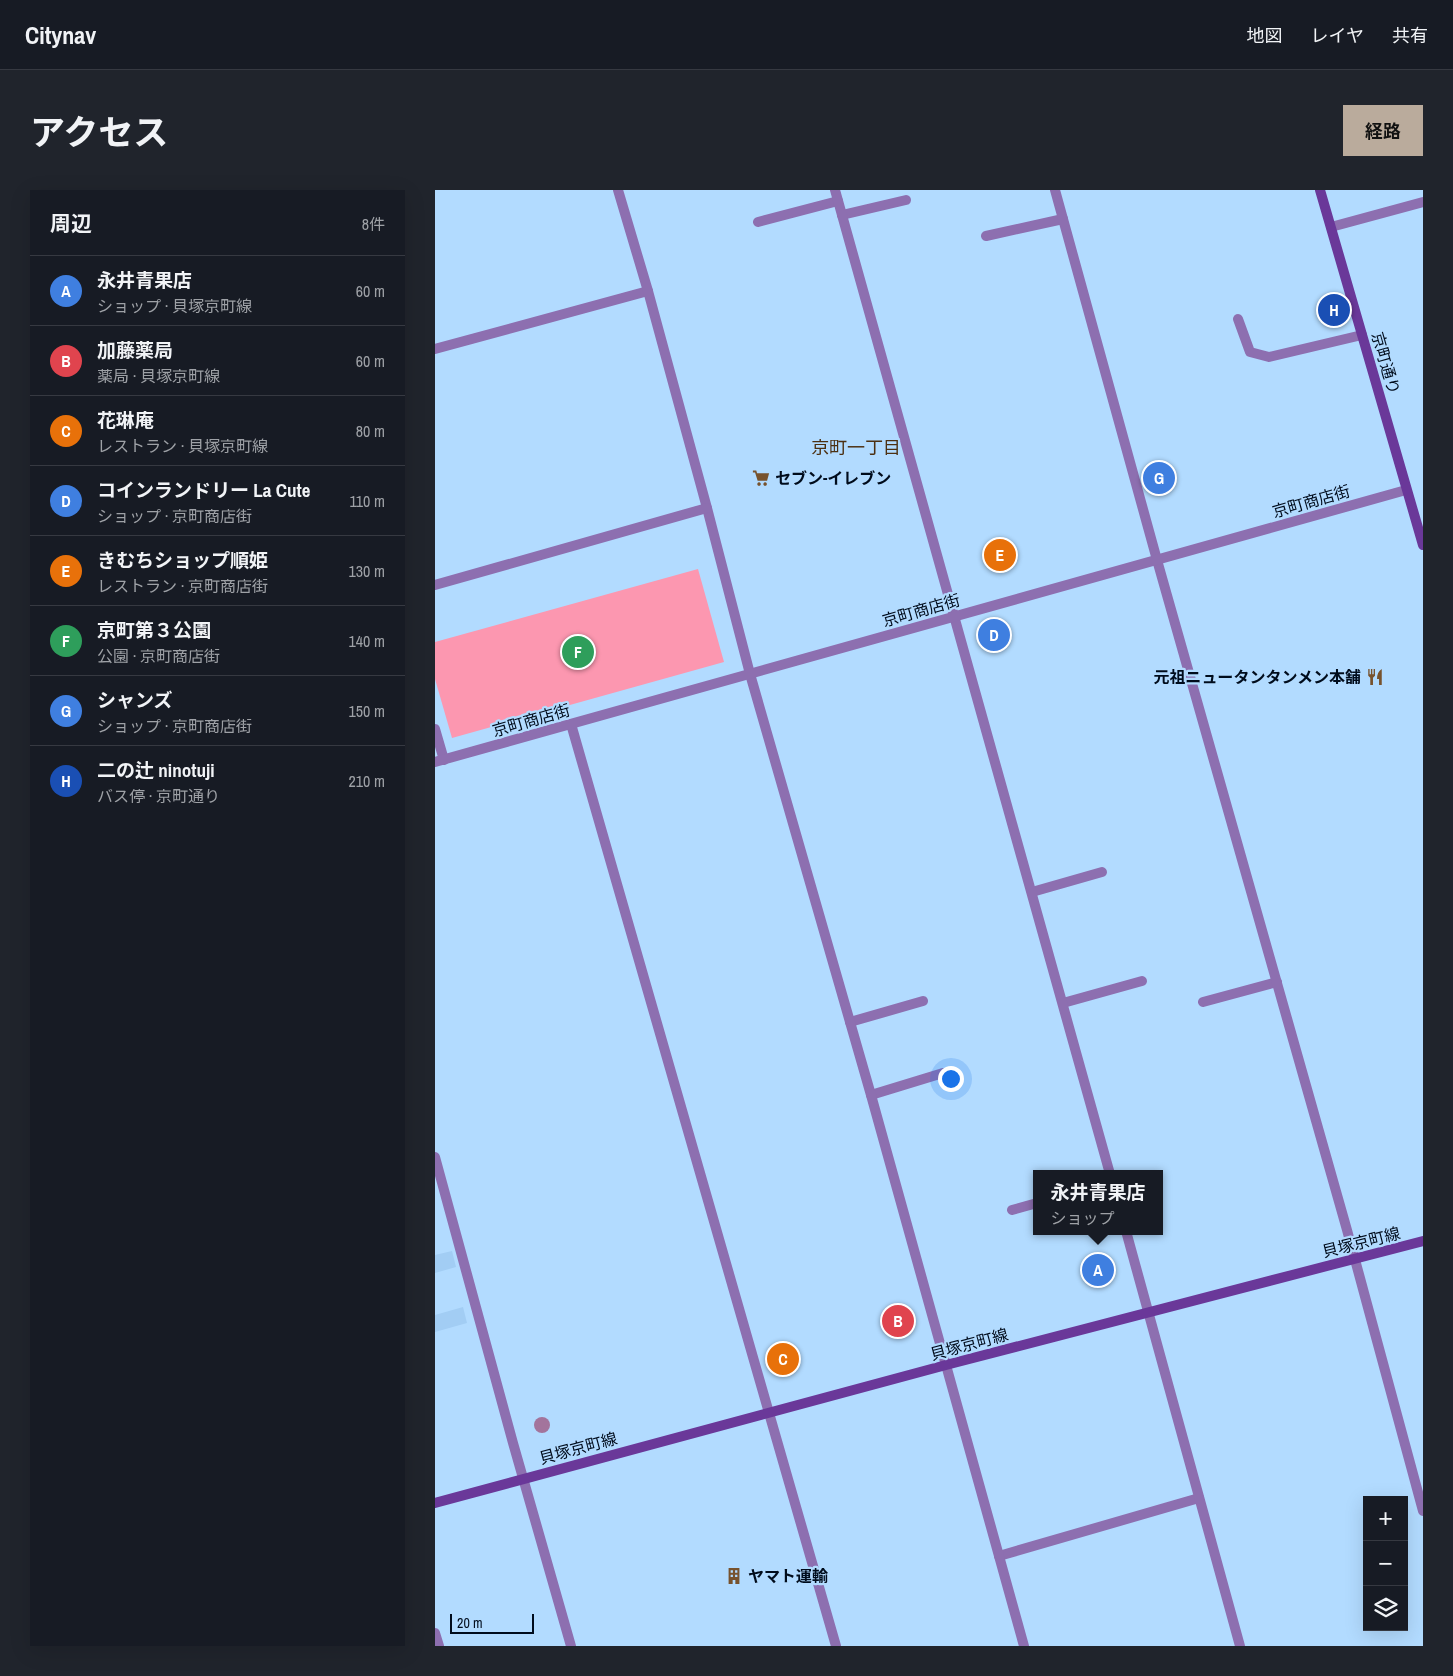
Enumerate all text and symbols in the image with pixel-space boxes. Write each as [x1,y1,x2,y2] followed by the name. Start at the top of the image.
[25,19,96,51] text: Citynav
[1247,23,1283,48] text: 地図
[1311,23,1364,48] text: レイヤ
[1392,23,1428,48] text: 共有
[1343,105,1423,156] button: 経路
[30,109,168,156] text: アクセス
[50,209,92,238] text: 周辺
[362,213,385,235] text: 8件
[97,267,192,293] text: 永井青果店
[61,280,71,302] text: A
[356,280,385,302] text: 60 m
[1318,291,1350,329] pin: H
[97,295,252,317] text: ショップ · 貝塚京町線
[1367,329,1405,397] street label: 京町通り
[97,337,173,363] text: 加藤薬局
[61,350,71,372] text: B
[356,350,385,372] text: 60 m
[97,365,220,387] text: 薬局 · 貝塚京町線
[97,407,154,433] text: 花琳庵
[61,420,71,442] text: C
[356,420,385,442] text: 80 m
[97,435,268,457] text: レストラン · 貝塚京町線
[811,435,901,460] district label: 京町一丁目
[1143,459,1175,497] pin: G
[775,467,891,489] place label: セブン-イレブン
[751,468,771,488] supermarket icon: セブン-イレブン
[97,477,310,503] text: コインランドリー La Cute
[1270,479,1352,523] street label: 京町商店街
[61,490,71,512] text: D
[349,490,385,512] text: 110 m
[97,505,252,527] text: ショップ · 京町商店街
[984,536,1016,574] pin: E
[97,547,268,573] text: きむちショップ順姫
[62,560,70,582] text: E
[349,560,385,582] text: 130 m
[97,575,268,597] text: レストラン · 京町商店街
[880,588,962,632] street label: 京町商店街
[978,616,1010,654] pin: D
[97,617,211,643] text: 京町第３公園
[62,630,70,652] text: F
[349,630,385,652] text: 140 m
[562,633,594,671] pin: F
[97,645,220,667] text: 公園 · 京町商店街
[1153,666,1361,688] place label: 元祖ニュータンタンメン本舗
[1365,667,1385,687] restaurant icon: 元祖ニュータンタンメン本舗
[97,687,173,713] text: シャンズ
[490,698,572,742] street label: 京町商店街
[61,700,71,722] text: G
[349,700,385,722] text: 150 m
[97,715,252,737] text: ショップ · 京町商店街
[97,757,215,783] text: 二の辻 ninotuji
[61,770,71,792] text: H
[349,770,385,792] text: 210 m
[97,785,220,807] text: バス停 · 京町通り
[938,1066,964,1092] your location
[1033,1170,1163,1235] popup
[1050,1179,1146,1205] text: 永井青果店
[1050,1207,1115,1229] text: ショップ
[1320,1222,1402,1262] street label: 貝塚京町線
[1082,1251,1114,1289] pin: A
[882,1302,914,1340] pin: B
[928,1323,1010,1365] street label: 貝塚京町線
[767,1340,799,1378] pin: C
[537,1427,619,1469] street label: 貝塚京町線
[1363,1496,1408,1631] map controls
[1363,1496,1408,1541] button: +
[1363,1541,1408,1586] button: −
[748,1565,828,1587] place label: ヤマト運輸
[724,1566,744,1586] building icon: ヤマト運輸
[1363,1586,1408,1631] button: layers
[450,1611,534,1634] scale bar
[457,1614,483,1632] text: 20 m

